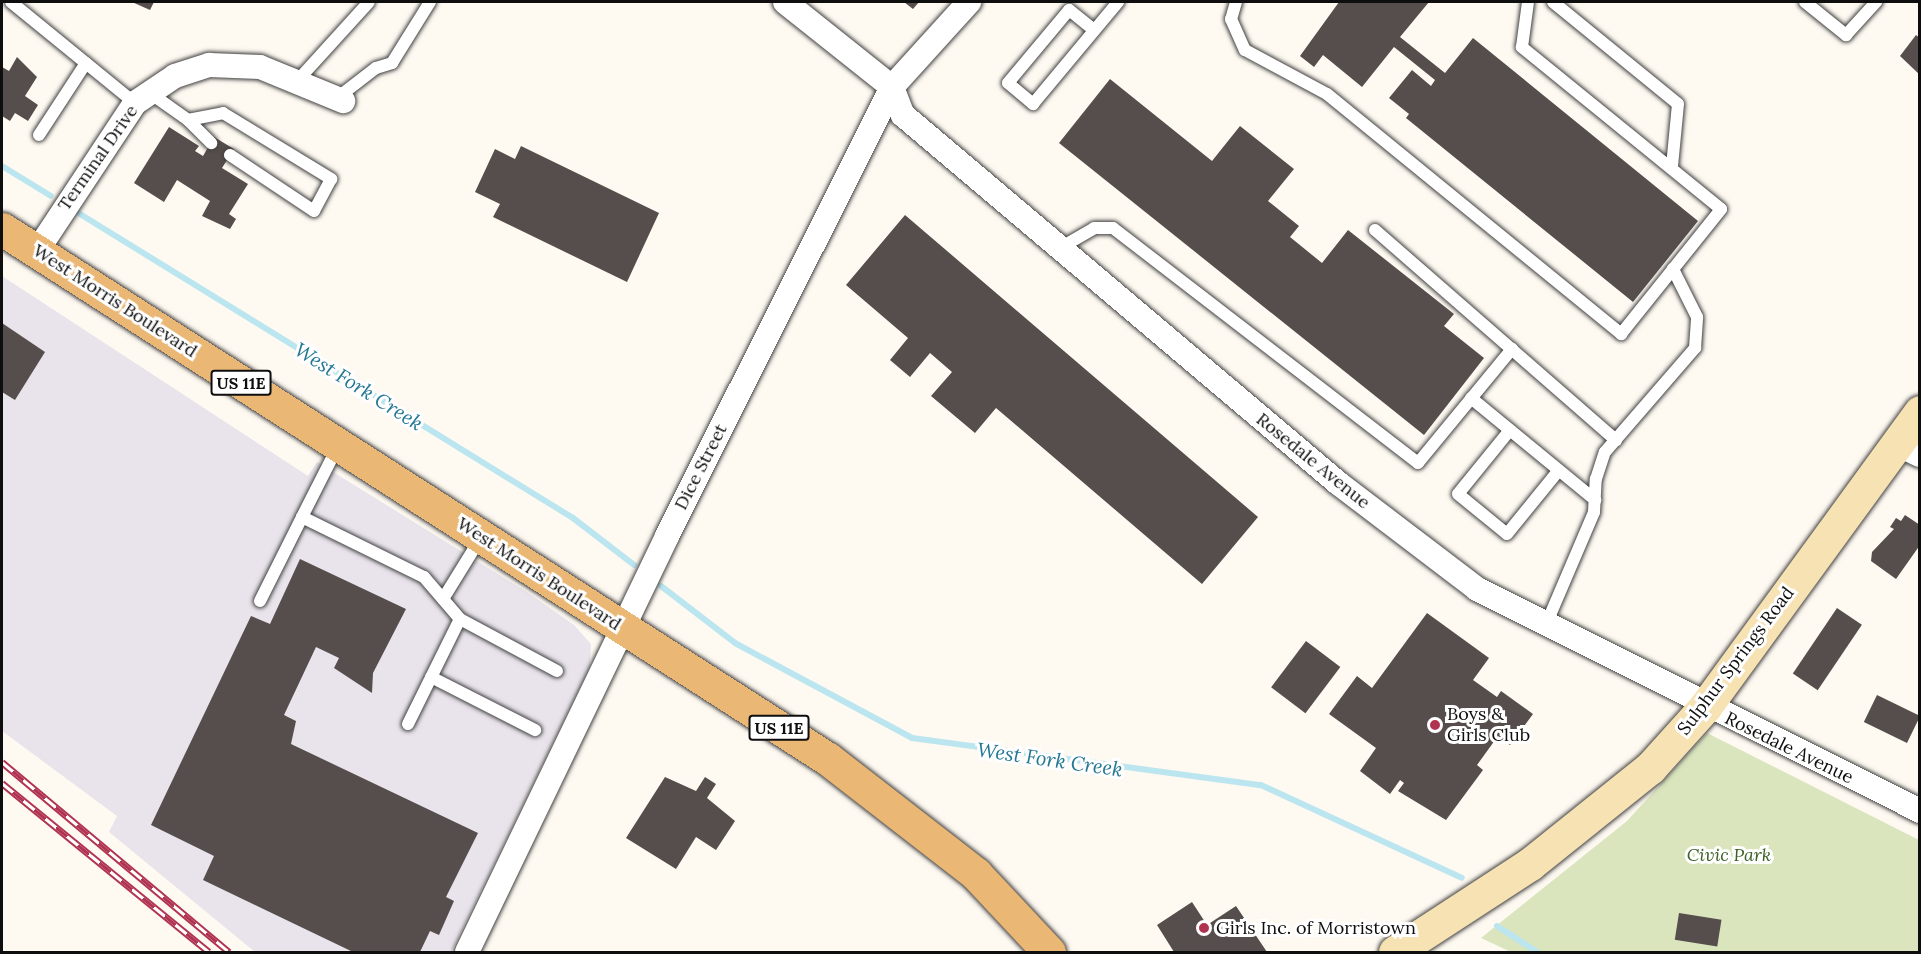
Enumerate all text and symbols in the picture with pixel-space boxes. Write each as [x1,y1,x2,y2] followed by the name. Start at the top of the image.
[54,101,142,215] street label: Terminal Drive
[29,240,201,362] street label: West Morris Boulevard
[290,337,428,435] water label: West Fork Creek
[210,370,272,396] road number: US 11E
[1252,408,1374,514] street label: Rosedale Avenue
[670,420,732,514] street label: Dice Street
[453,513,625,635] street label: West Morris Boulevard
[1673,583,1799,739] street label: Sulphur Springs Road
[1447,704,1530,746] place label: Boys & Girls Club
[1721,708,1857,788] street label: Rosedale Avenue
[748,715,810,741] road number: US 11E
[1428,718,1442,732] marker: Boys & Girls Club
[976,737,1124,781] water label: West Fork Creek
[1687,844,1771,866] park label: Civic Park
[1216,917,1416,939] place label: Girls Inc. of Morristown
[1197,921,1211,935] marker: Girls Inc. of Morristown

